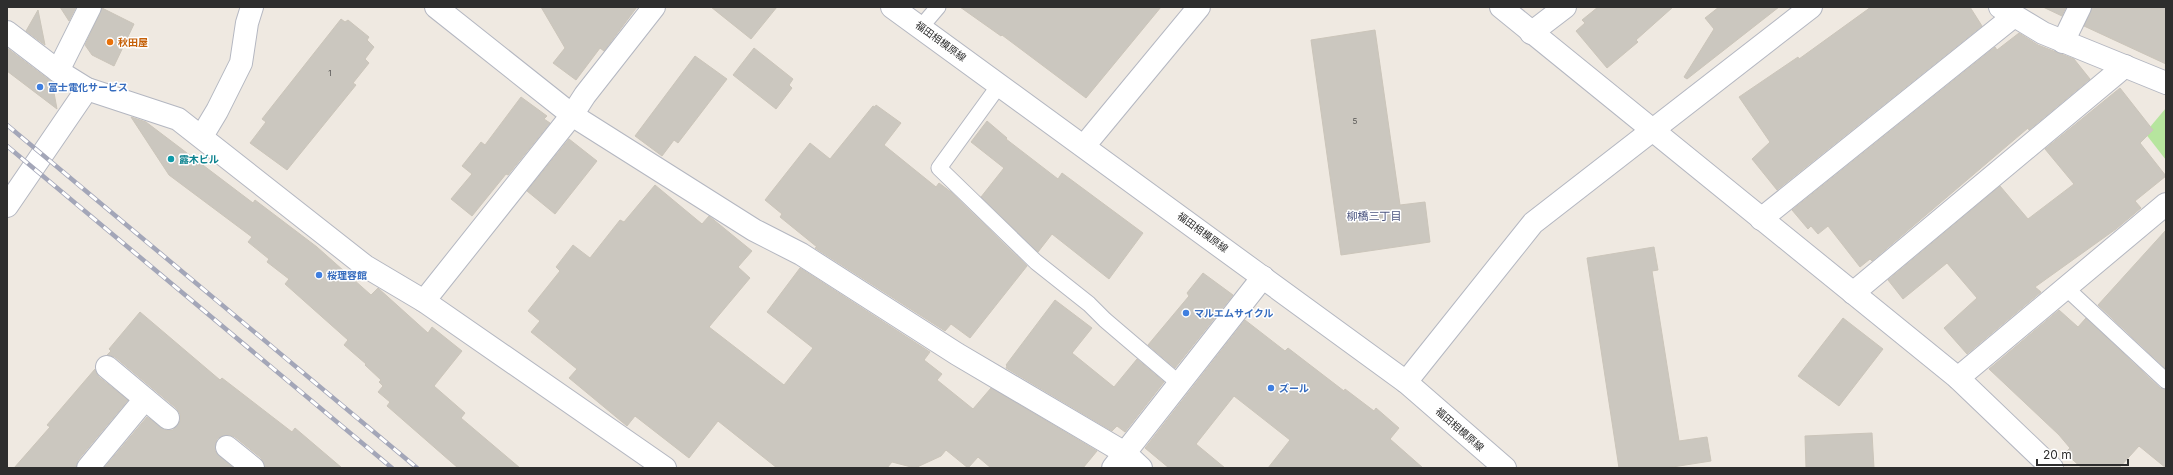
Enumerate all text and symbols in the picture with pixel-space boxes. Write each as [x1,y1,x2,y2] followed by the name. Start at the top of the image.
[913,19,969,63] street label: 福田相模原線
[118,36,148,48] place label: 秋田屋
[105,37,115,47] marker: 秋田屋
[328,68,332,78] house number: 1
[48,81,128,93] place label: 富士電化サービス
[35,82,45,92] marker: 富士電化サービス
[1353,116,1358,126] house number: 5
[179,153,219,165] place label: 露木ビル
[166,154,176,164] marker: 露木ビル
[1347,209,1402,223] district label: 柳橋三丁目
[1175,210,1231,254] street label: 福田相模原線
[327,269,367,281] place label: 桜理容館
[314,270,324,280] marker: 桜理容館
[1194,307,1274,319] place label: マルエムサイクル
[1181,308,1191,318] marker: マルエムサイクル
[1279,382,1309,394] place label: ズール
[1266,383,1276,393] marker: ズール
[1433,405,1487,453] street label: 福田相模原線
[2037,441,2128,467] scale bar
[2043,447,2072,462] text: 20 m

